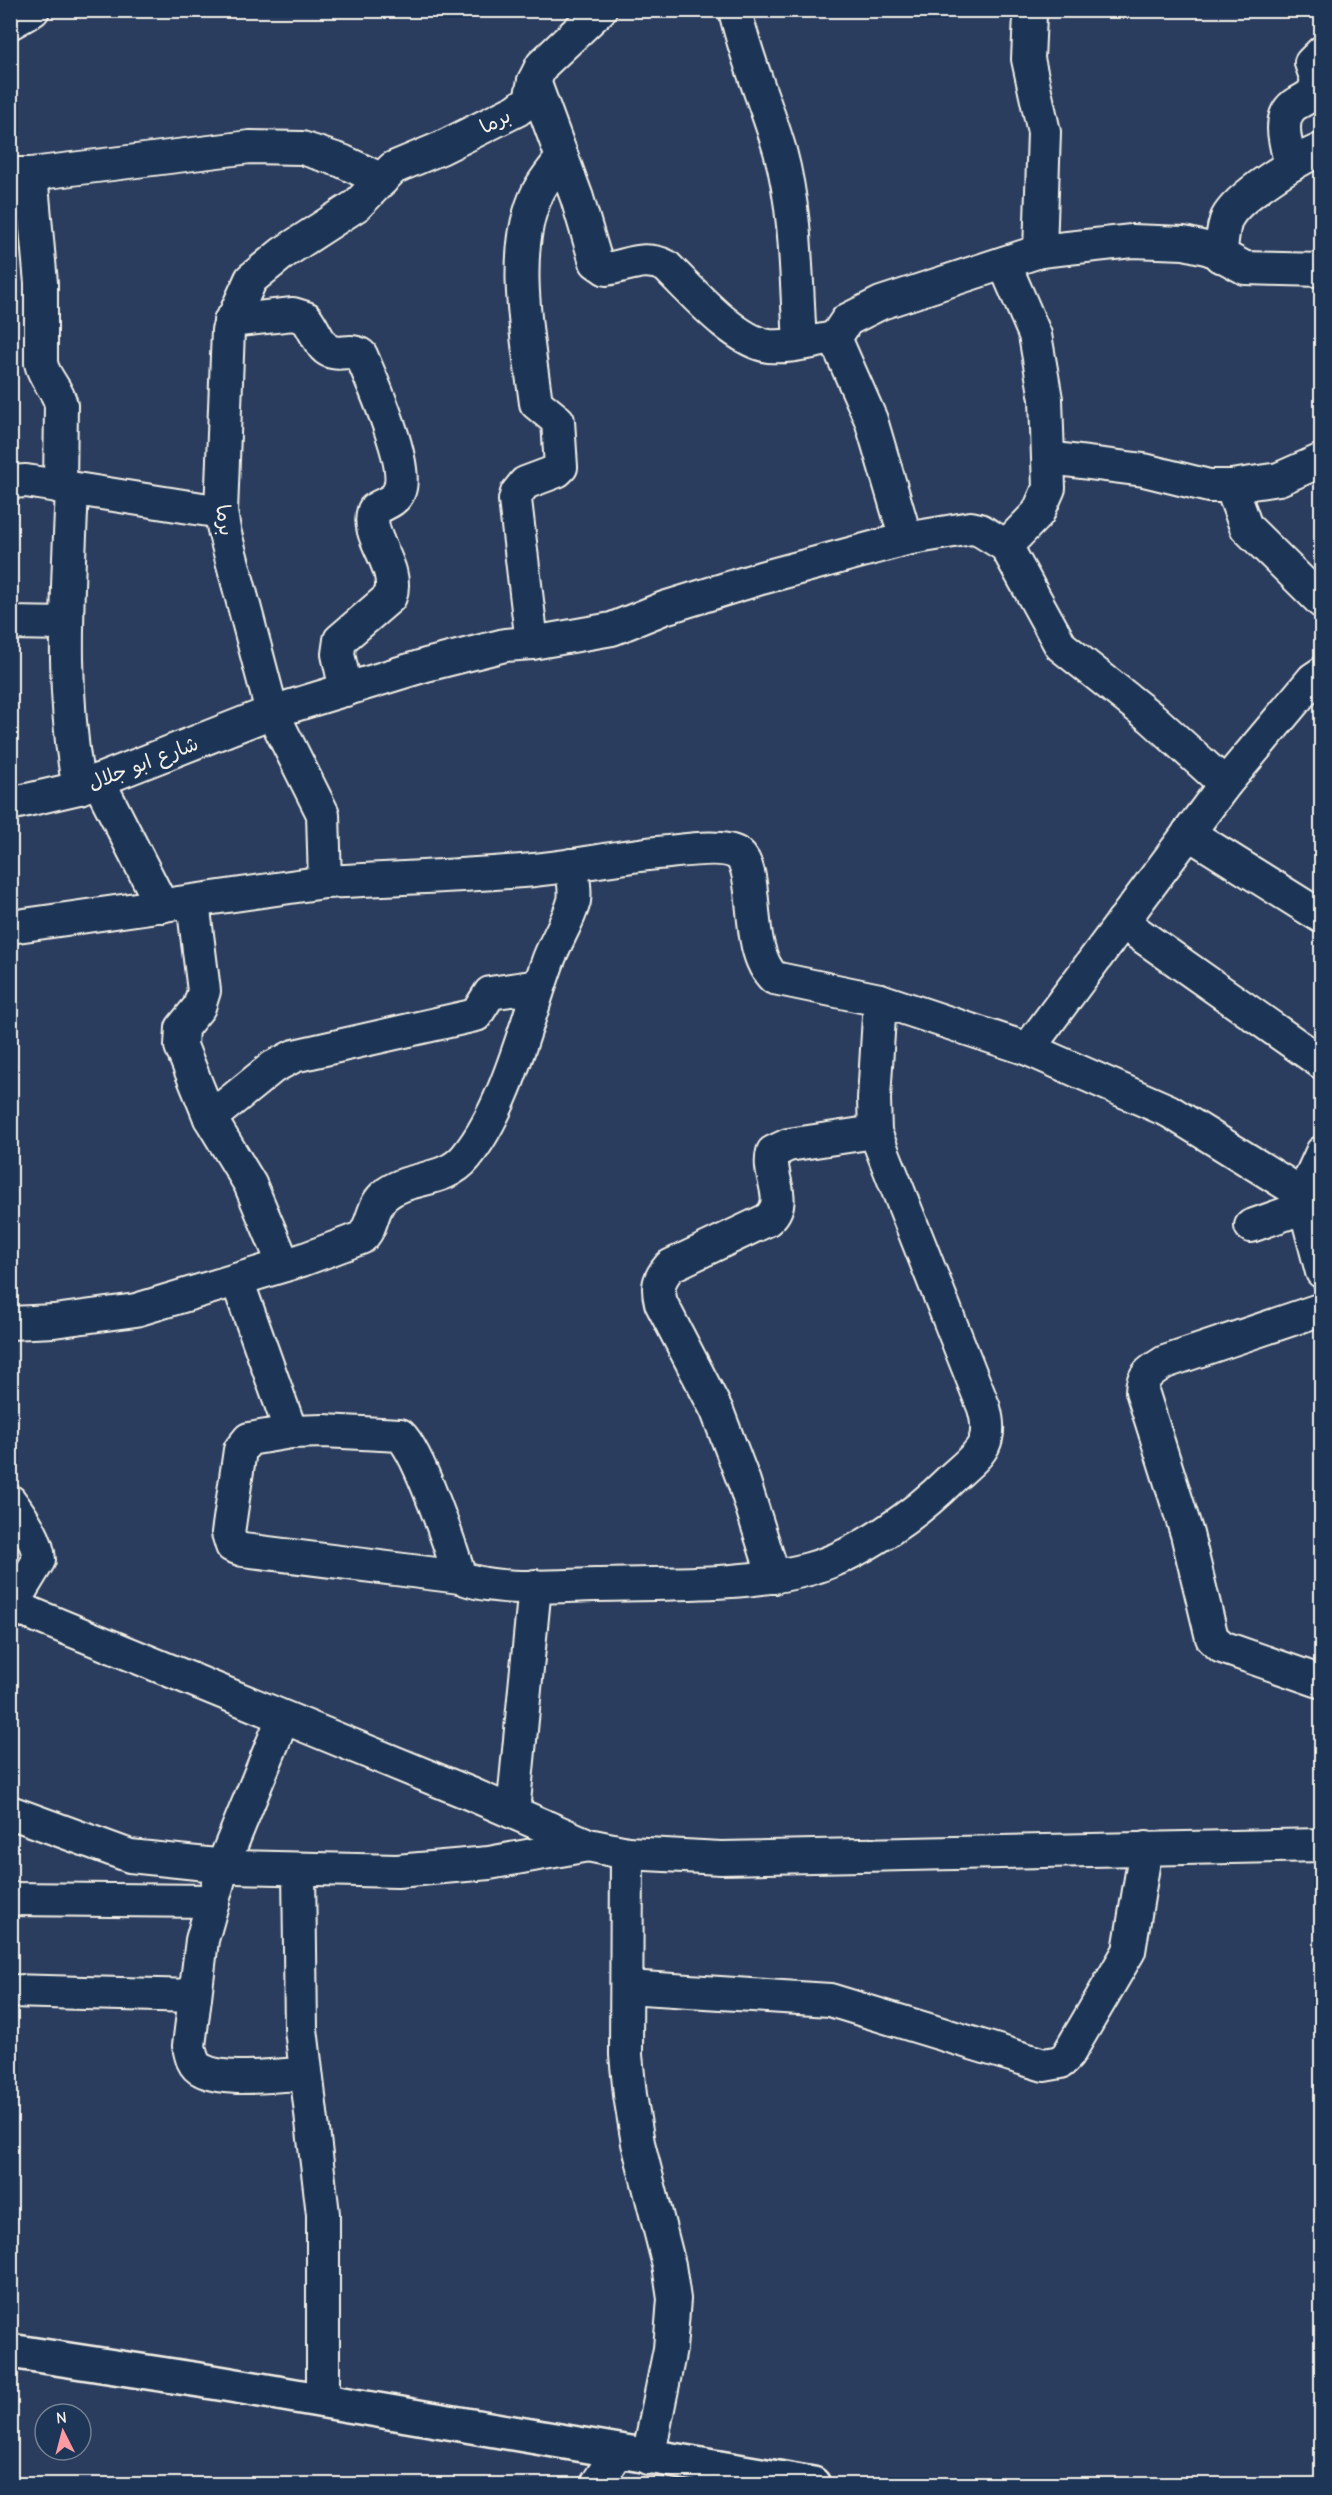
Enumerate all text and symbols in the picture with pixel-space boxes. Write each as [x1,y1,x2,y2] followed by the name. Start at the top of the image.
[476,104,514,139] street label: برما
[211,503,238,537] street label: برما
[85,732,202,797] street label: شارع ابو جلال
[33,2402,93,2462] north arrow
[55,2409,68,2428] text: N

